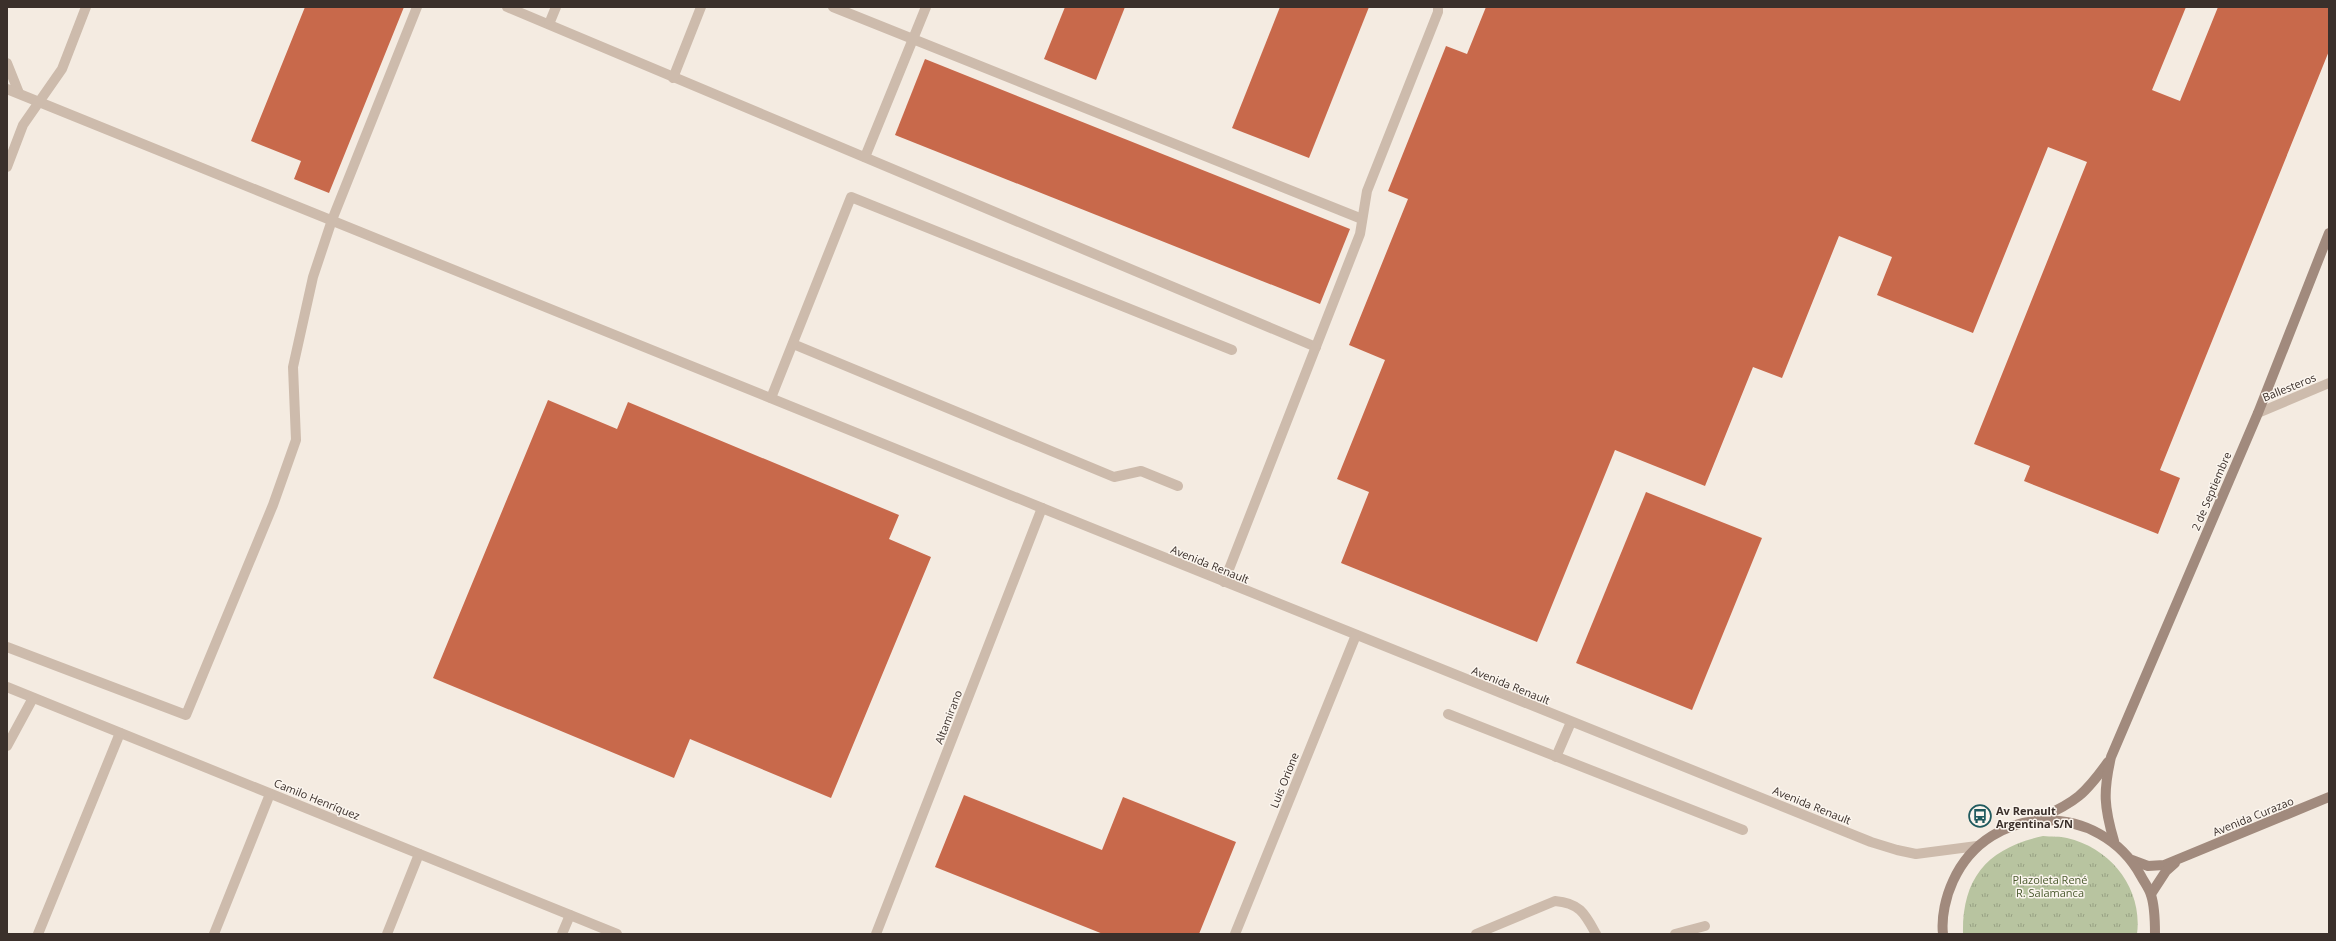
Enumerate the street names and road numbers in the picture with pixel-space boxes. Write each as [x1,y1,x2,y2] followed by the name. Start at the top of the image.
[2260,369,2318,405] street label: Ballesteros
[2188,449,2234,533] street label: 2 de Septiembre
[1169,541,1251,587] street label: Avenida Renault
[1470,662,1552,708] street label: Avenida Renault
[931,687,965,746] street label: Altamirano
[1266,750,1302,810] street label: Luis Orione
[272,775,362,823] street label: Camilo Henríquez
[1771,782,1853,828] street label: Avenida Renault
[2210,793,2296,839] street label: Avenida Curazao

